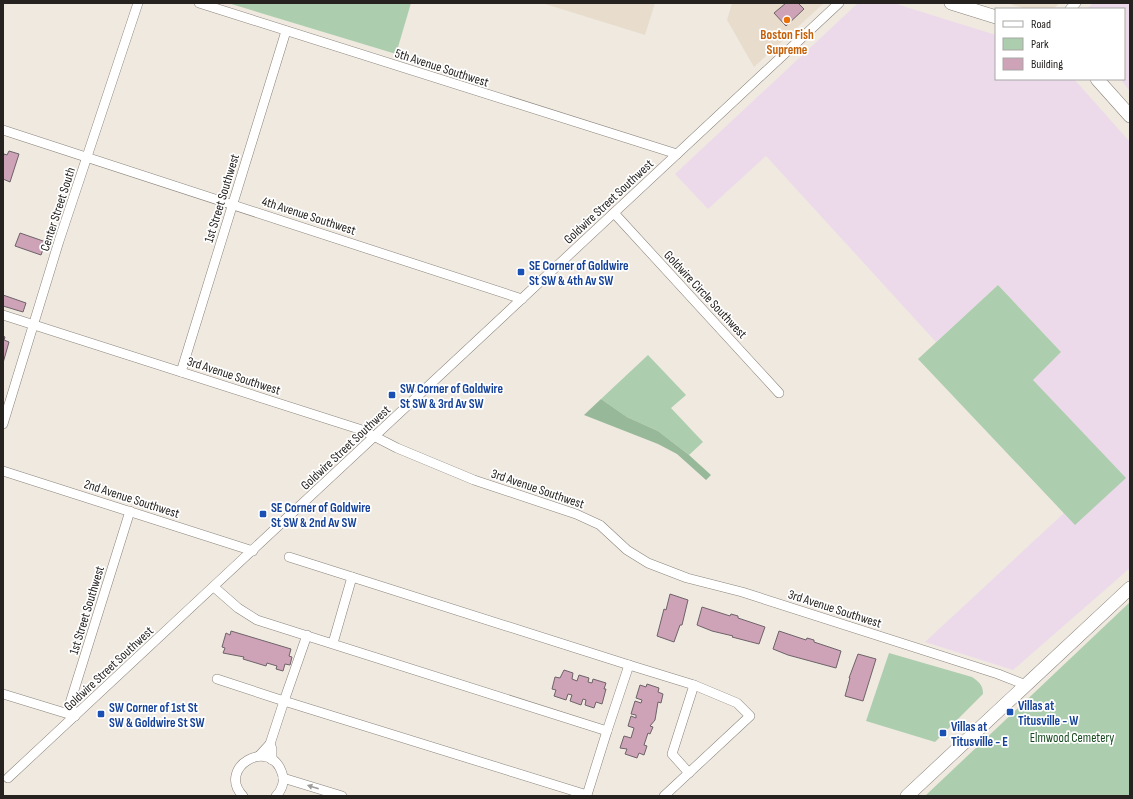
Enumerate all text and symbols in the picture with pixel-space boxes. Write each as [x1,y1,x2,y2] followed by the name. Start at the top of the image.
[995,8,1125,80] legend
[782,15,792,25] marker: Boston Fish Supreme
[1031,17,1051,32] text: Road
[760,27,814,58] place label: Boston Fish Supreme
[1031,37,1049,52] text: Park
[393,45,491,91] street label: 5th Avenue Southwest
[1031,57,1063,72] text: Building
[201,152,243,245] street label: 1st Street Southwest
[561,156,657,247] street label: Goldwire Street Southwest
[37,165,79,253] street label: Center Street South
[260,193,358,239] street label: 4th Avenue Southwest
[660,247,750,342] street label: Goldwire Circle Southwest
[529,258,629,289] place label: SE Corner of Goldwire St SW & 4th Av SW
[516,267,526,277] marker: SE Corner of Goldwire St SW & 4th Av SW
[185,353,282,399] street label: 3rd Avenue Southwest
[400,381,503,412] place label: SW Corner of Goldwire St SW & 3rd Av SW
[387,390,397,400] marker: SW Corner of Goldwire St SW & 3rd Av SW
[298,402,394,493] street label: Goldwire Street Southwest
[489,466,586,512] street label: 3rd Avenue Southwest
[82,476,181,522] street label: 2nd Avenue Southwest
[271,500,371,531] place label: SE Corner of Goldwire St SW & 2nd Av SW
[258,509,268,519] marker: SE Corner of Goldwire St SW & 2nd Av SW
[66,564,108,657] street label: 1st Street Southwest
[786,586,883,632] street label: 3rd Avenue Southwest
[61,623,157,714] street label: Goldwire Street Southwest
[1018,698,1078,729] place label: Villas at Titusville - W
[109,700,205,731] place label: SW Corner of 1st St SW & Goldwire St SW
[1005,707,1015,717] marker: Villas at Titusville - W
[96,709,106,719] marker: SW Corner of 1st St SW & Goldwire St SW
[951,719,1008,750] place label: Villas at Titusville - E
[938,728,948,738] marker: Villas at Titusville - E
[1030,730,1114,746] park label: Elmwood Cemetery
[306,784,318,790] one-way arrow

